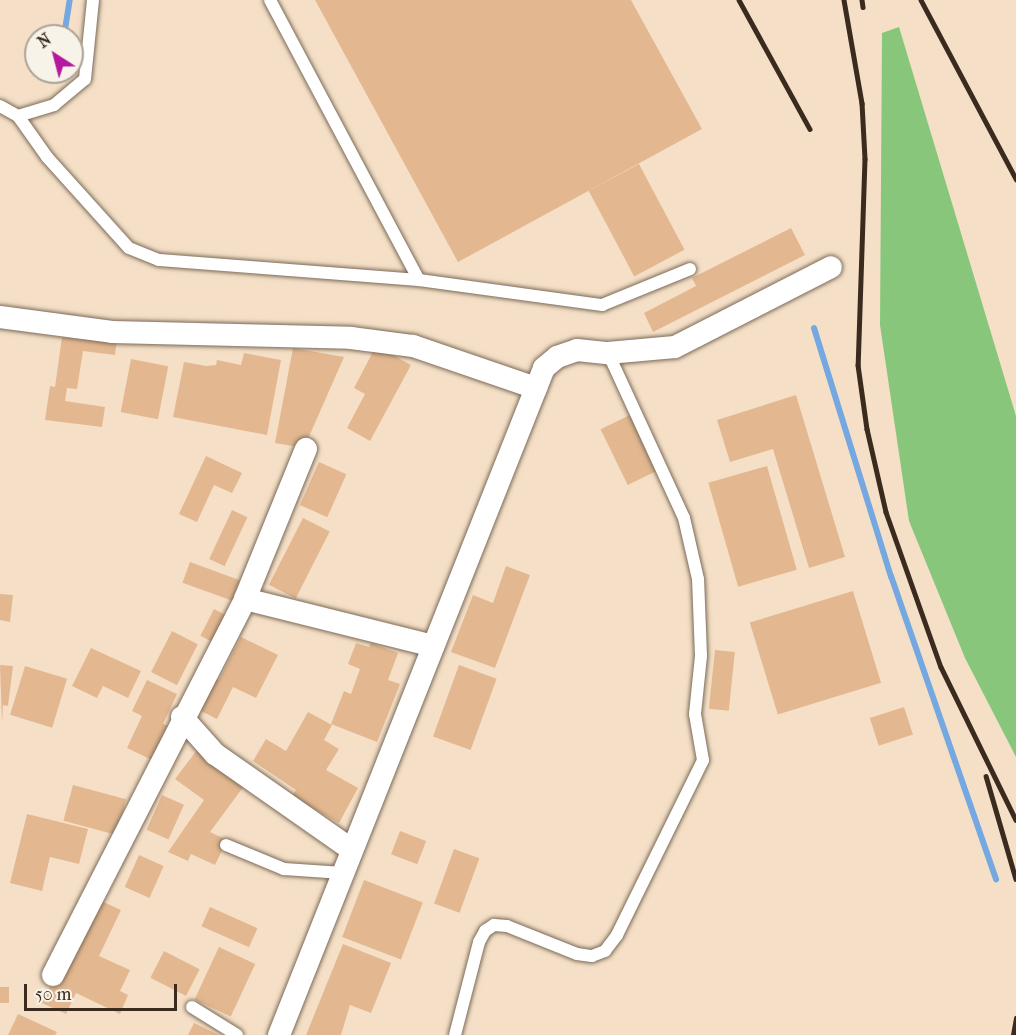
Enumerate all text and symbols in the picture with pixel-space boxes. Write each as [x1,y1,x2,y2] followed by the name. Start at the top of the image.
[24,24,84,84] north arrow
[34,29,55,52] text: N
[27,972,180,1010] scale bar
[35,984,71,1005] text: 50 m

